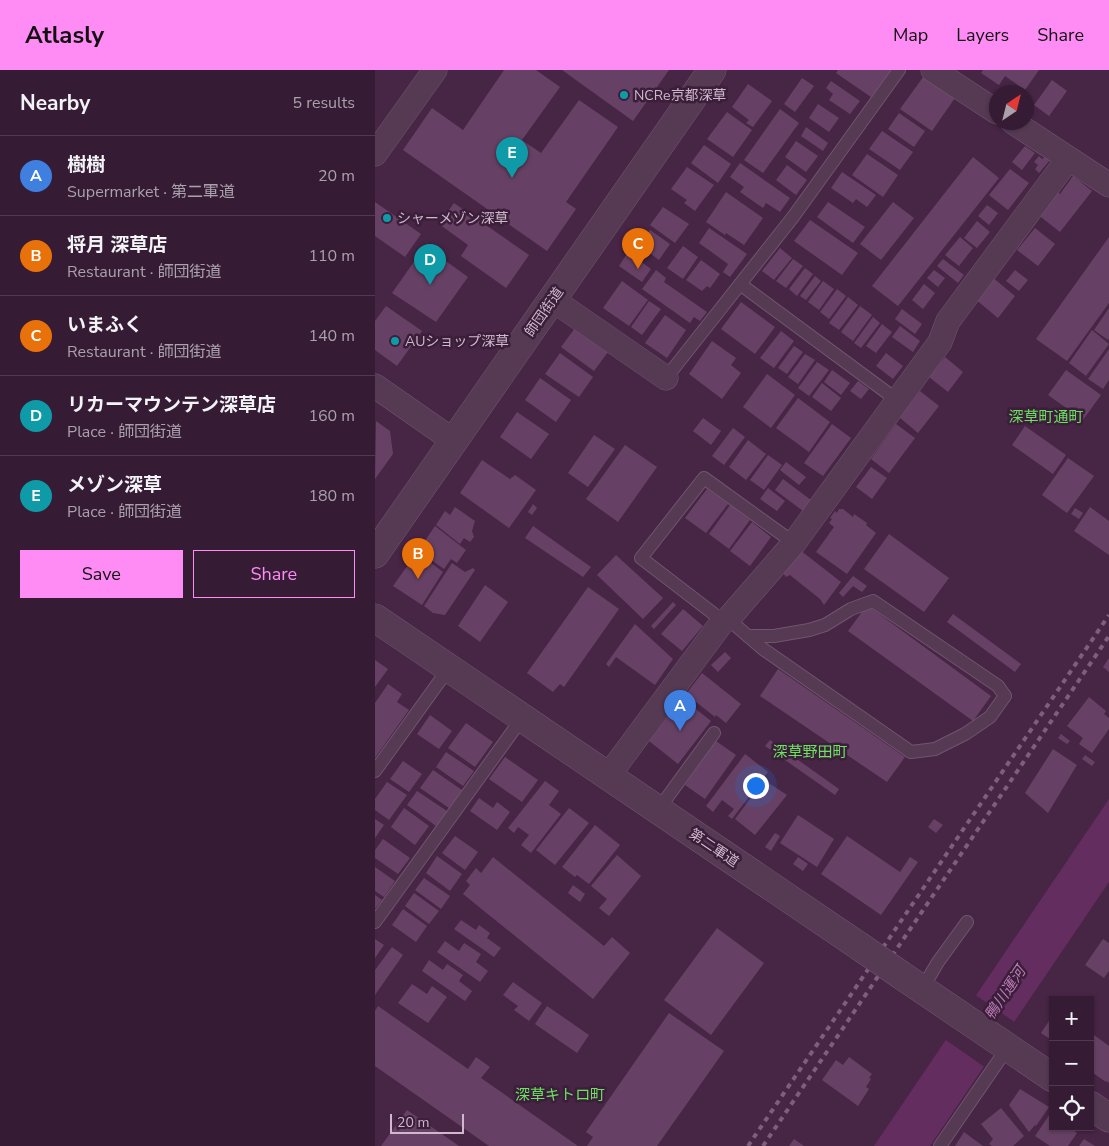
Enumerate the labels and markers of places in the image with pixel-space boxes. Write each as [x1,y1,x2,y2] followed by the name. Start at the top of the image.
[634,86,726,105] place label: NCRe京都深草
[618,89,630,101] marker: NCRe京都深草
[496,137,528,178] pin: E
[397,209,508,228] place label: シャーメゾン深草
[381,212,393,224] marker: シャーメゾン深草
[622,228,654,269] pin: C
[414,244,446,285] pin: D
[405,332,509,351] place label: AUショップ深草
[389,335,401,347] marker: AUショップ深草
[402,538,434,579] pin: B
[664,690,696,731] pin: A

